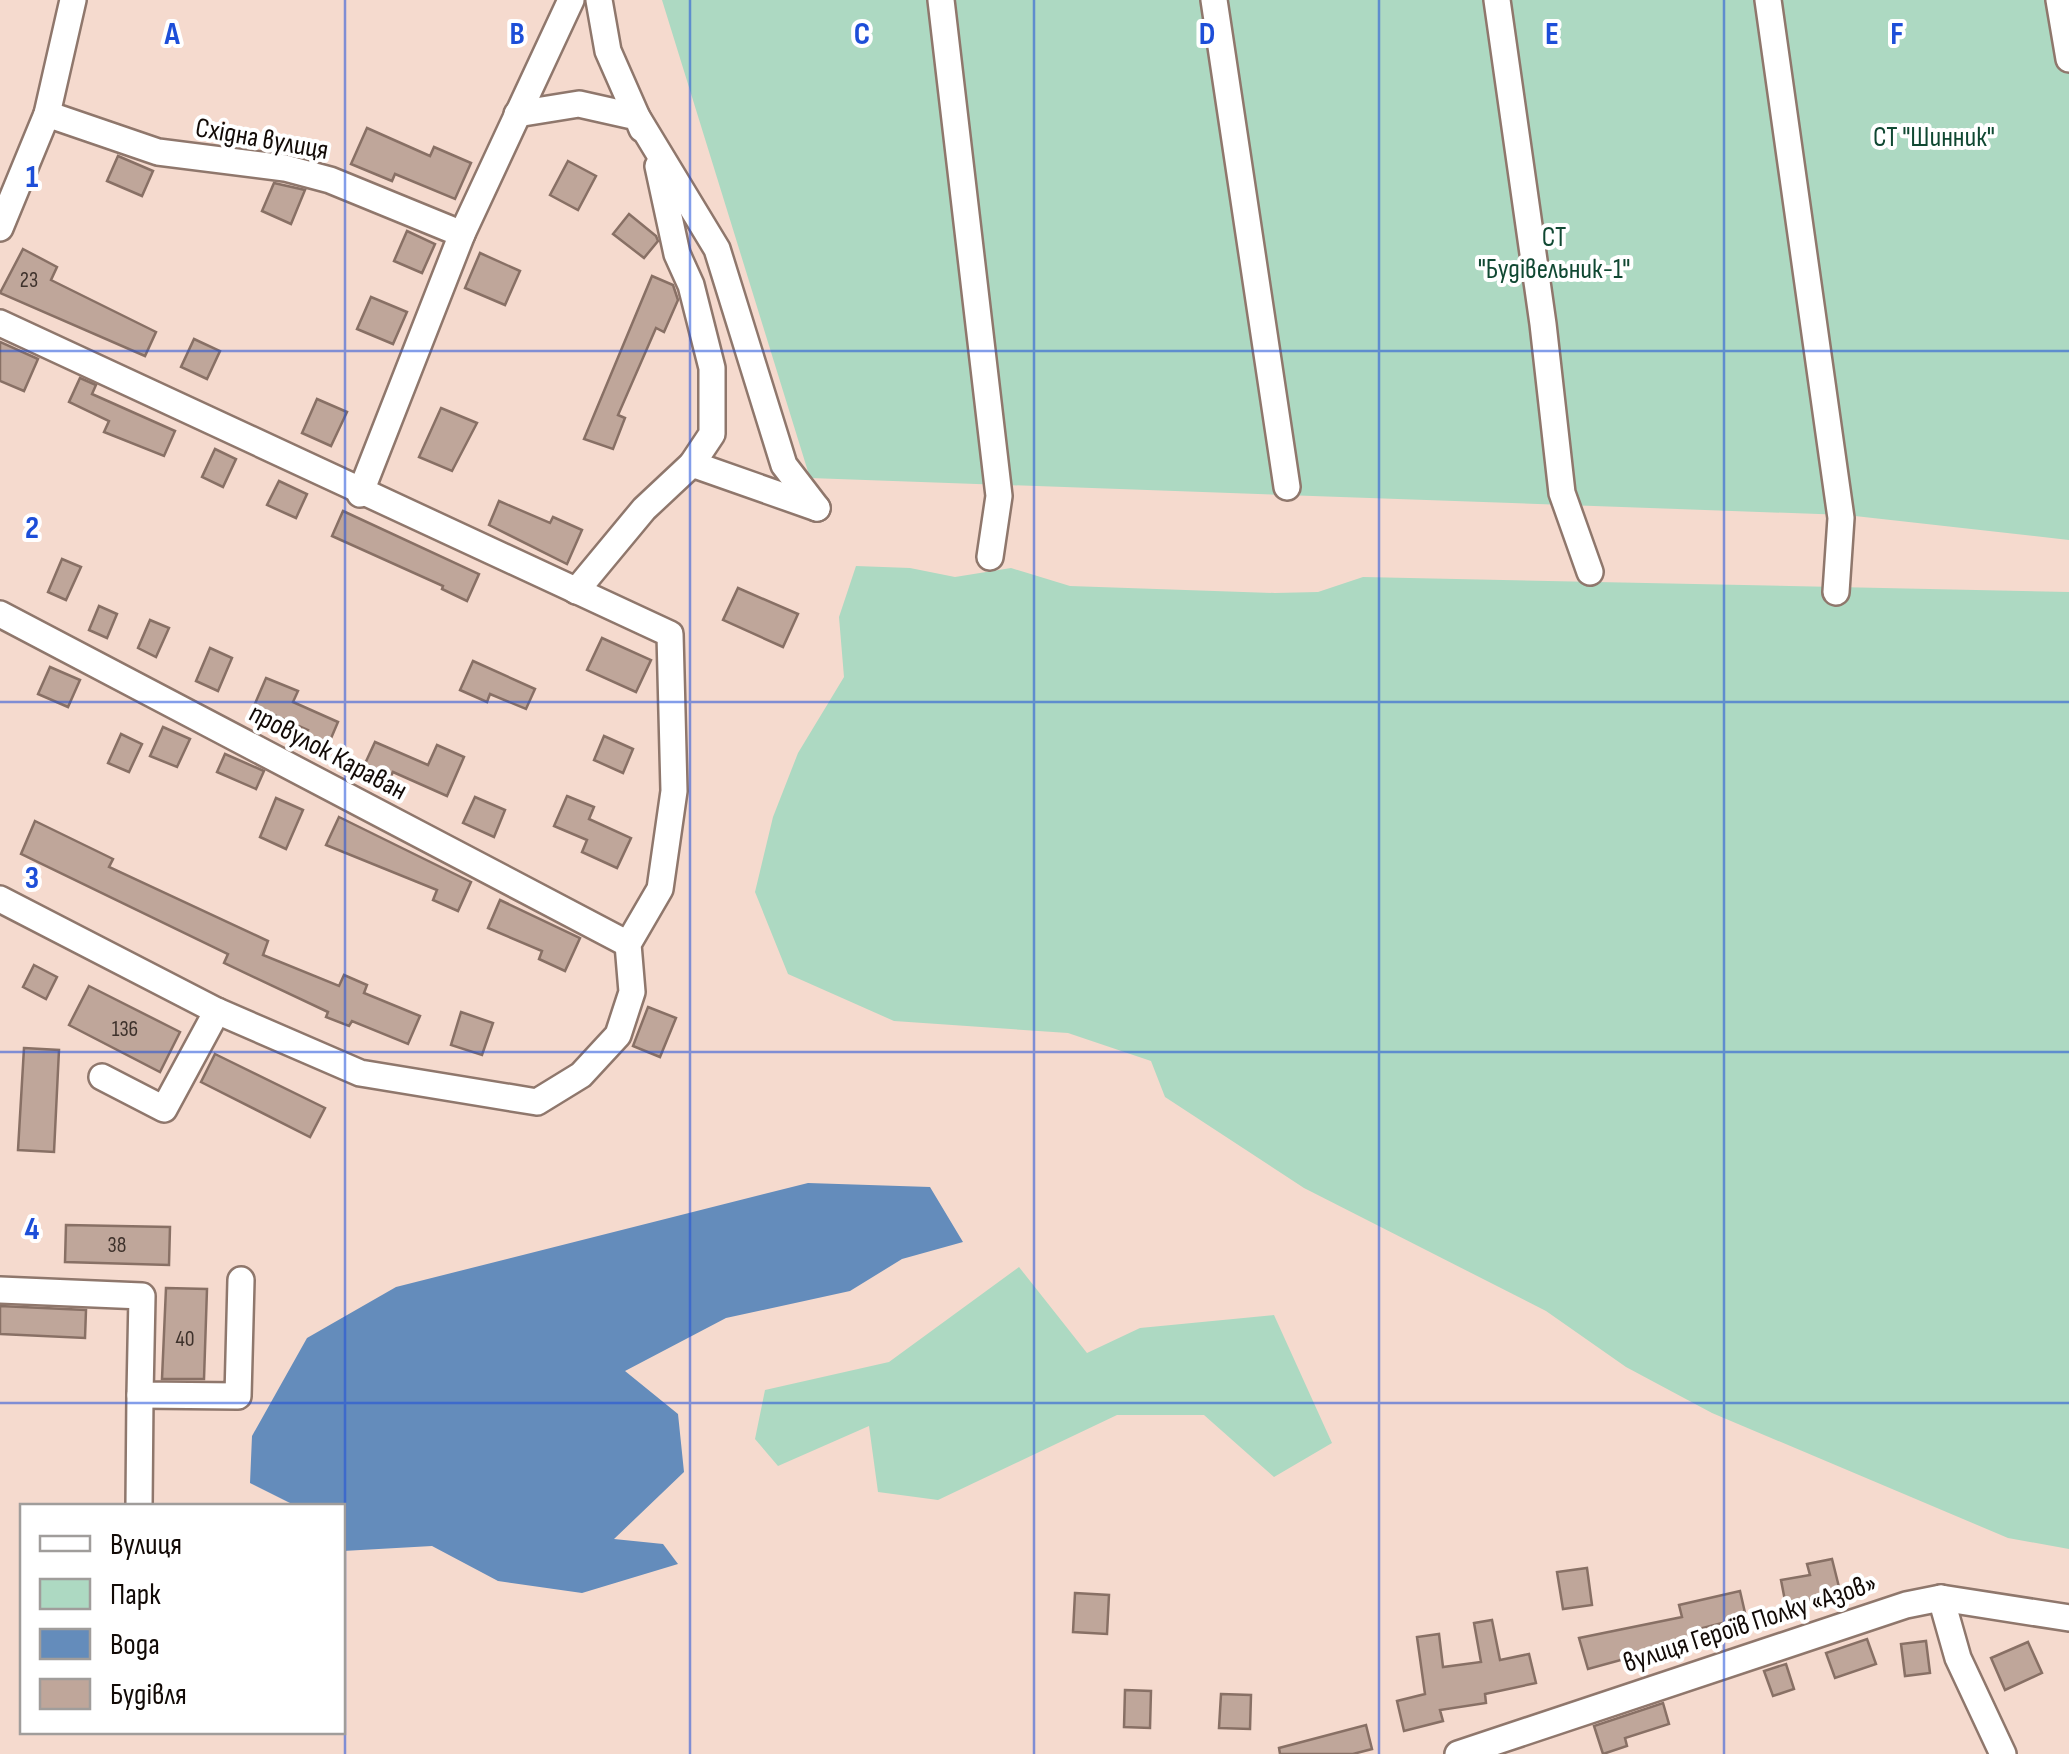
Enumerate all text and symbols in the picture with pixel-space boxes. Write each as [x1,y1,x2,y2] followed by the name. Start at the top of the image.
[163,15,180,54] text: A
[509,15,525,54] text: B
[854,15,870,54] text: C
[1199,15,1215,54] text: D
[1545,15,1559,54] text: E
[1890,15,1904,54] text: F
[193,111,331,167] street label: Східна вулиця
[1873,121,1995,154] park label: СТ "Шинник"
[26,158,39,197] text: 1
[1478,221,1630,286] park label: СТ "Будівельник-1"
[20,267,38,294] house number: 23
[25,509,39,548] text: 2
[244,697,412,807] street label: провулок Караван
[25,859,39,898] text: 3
[112,1016,138,1043] house number: 136
[25,1210,40,1249] text: 4
[108,1232,126,1259] house number: 38
[175,1326,195,1353] house number: 40
[20,1504,345,1734] legend
[110,1527,182,1563] text: Вулиця
[1619,1566,1881,1680] street label: вулиця Героїв Полку «Азов»
[110,1577,161,1613] text: Парк
[110,1627,160,1663] text: Вода
[110,1677,187,1713] text: Будівля

